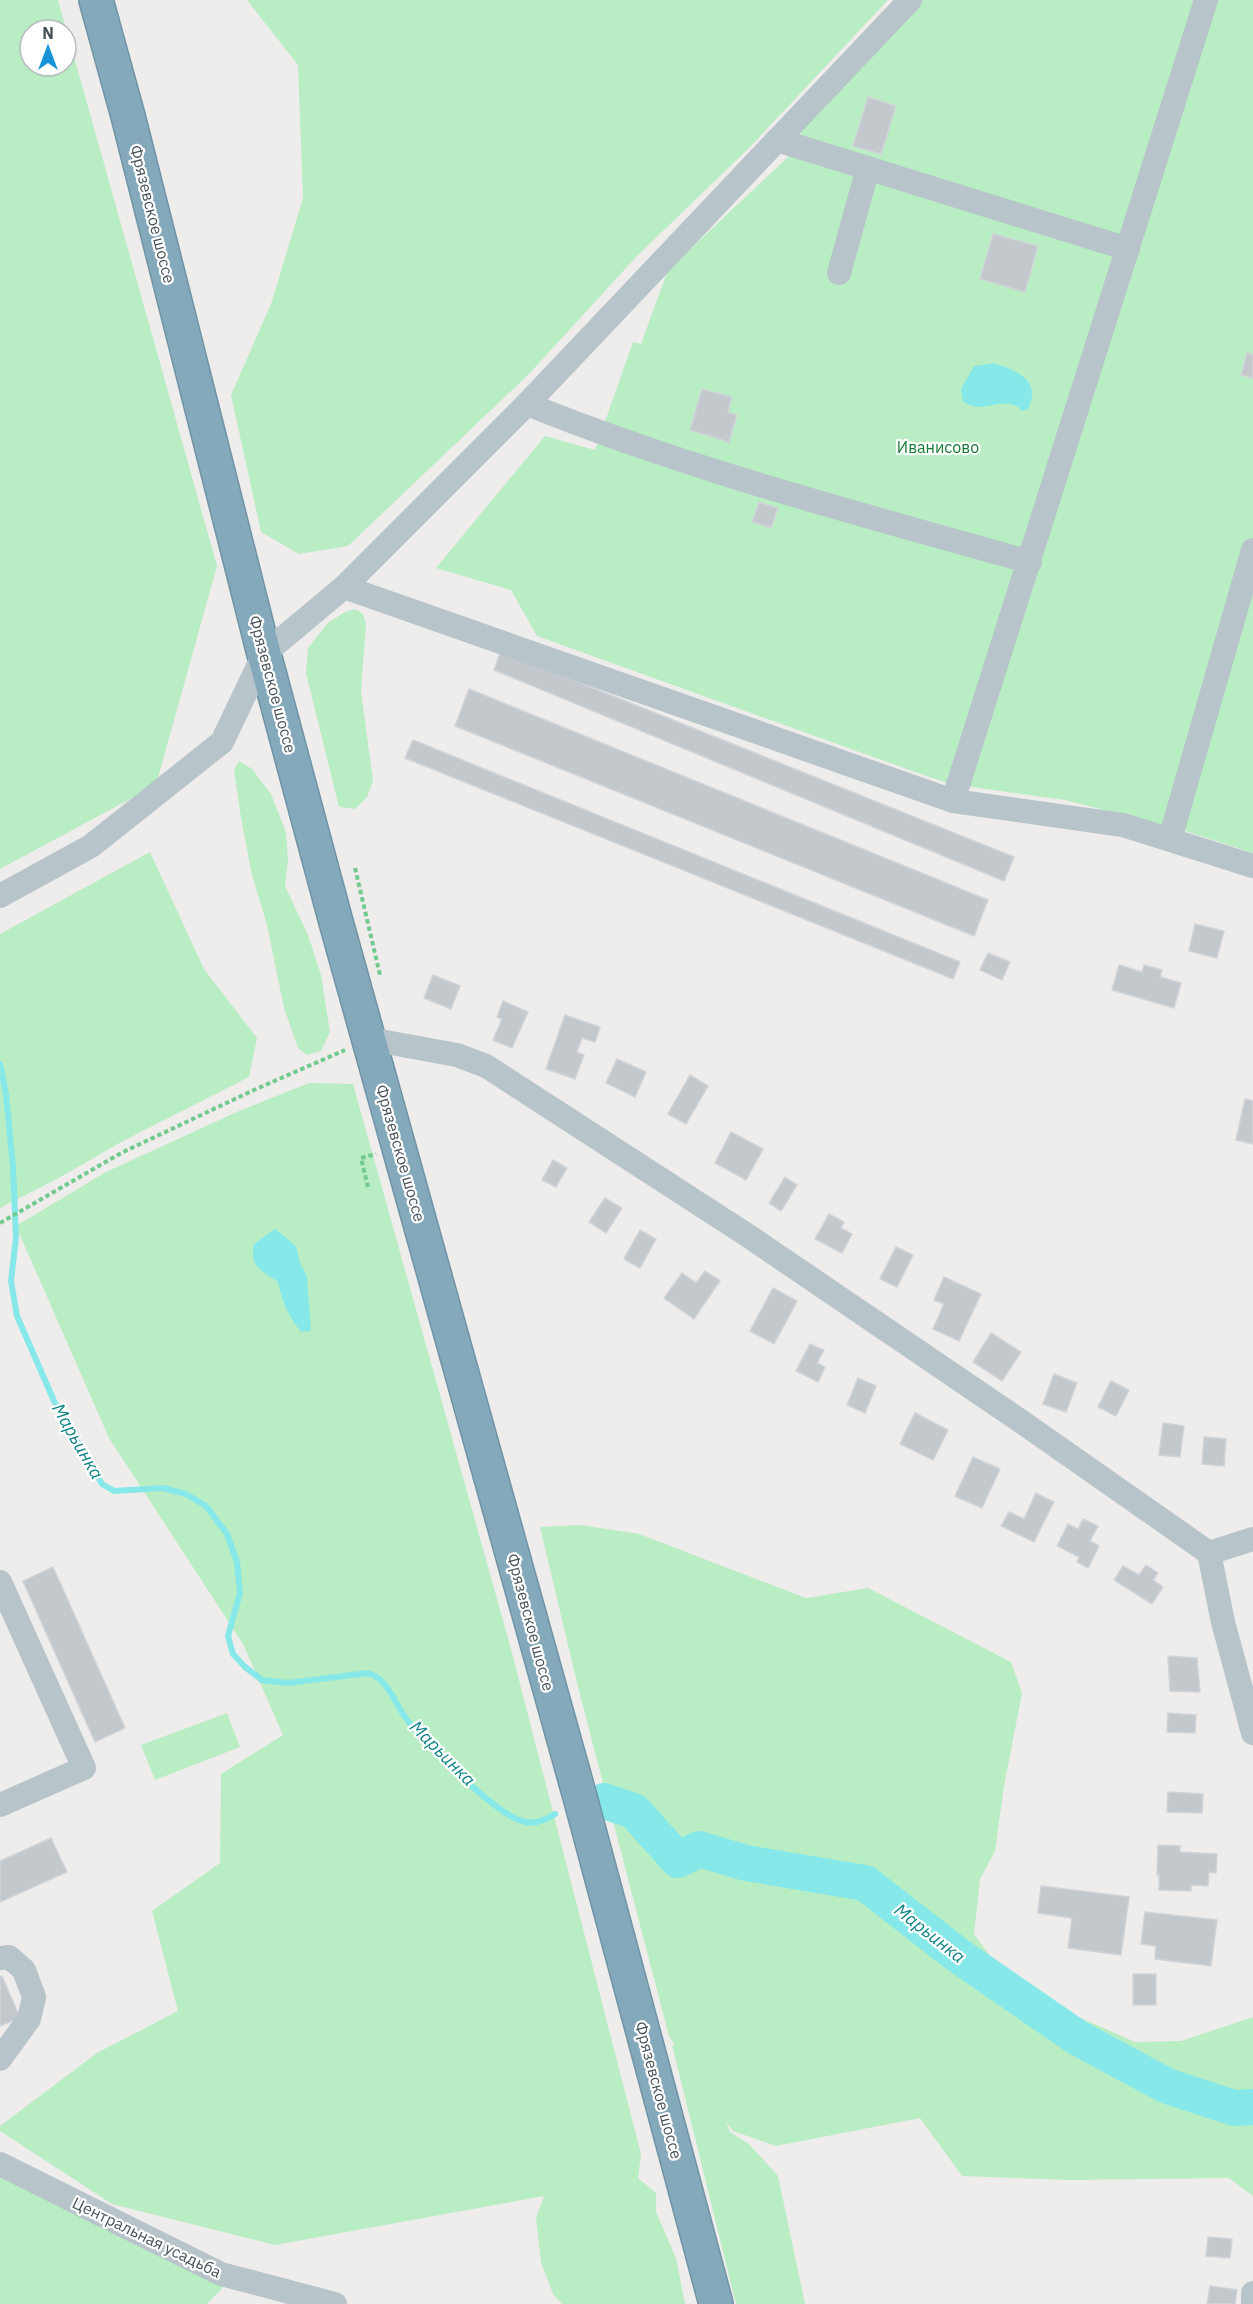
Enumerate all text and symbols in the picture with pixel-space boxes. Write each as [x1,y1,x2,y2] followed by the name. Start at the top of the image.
[18,18,78,78] north arrow
[42,23,54,43] text: N
[126,143,180,285] street label: Фрязевское шоссе
[897,437,979,457] park label: Иванисово
[245,613,301,755] street label: Фрязевское шоссе
[372,1082,430,1224] street label: Фрязевское шоссе
[47,1399,109,1483] water label: Марьинка
[503,1551,559,1693] street label: Фрязевское шоссе
[405,1715,481,1791] water label: Марьинка
[890,1898,970,1968] water label: Марьинка
[631,2019,687,2161] street label: Фрязевское шоссе
[69,2192,225,2282] street label: Центральная усадьба

